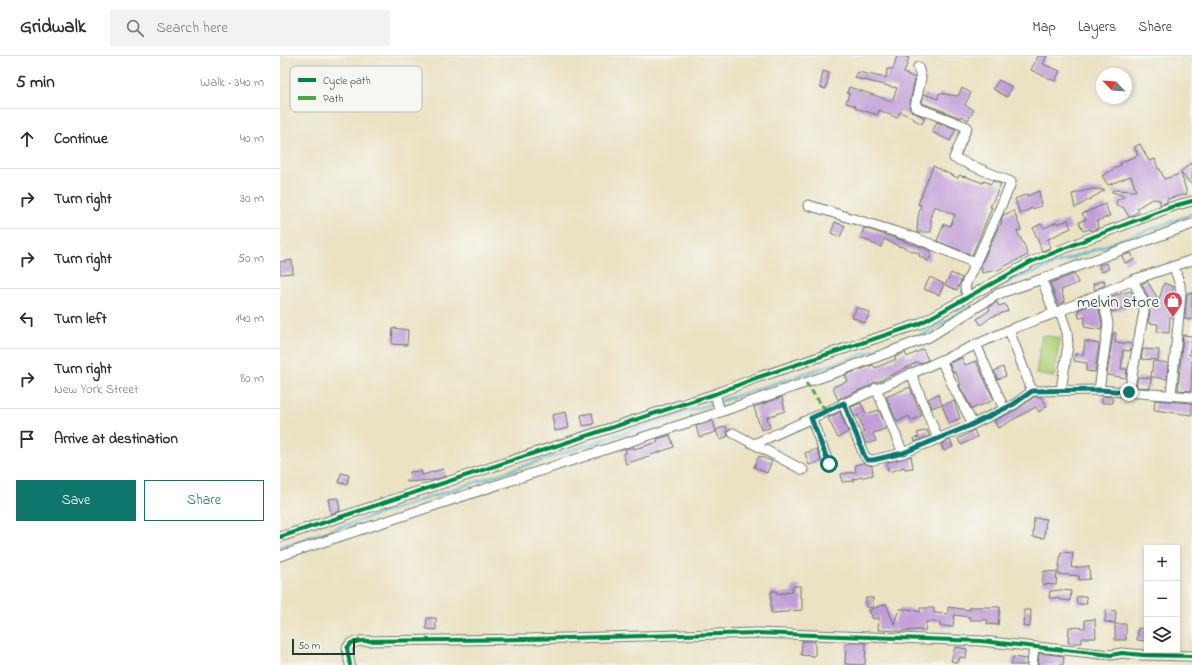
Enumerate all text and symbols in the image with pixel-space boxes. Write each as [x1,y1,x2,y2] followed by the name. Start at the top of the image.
[110,10,390,46] search box
[20,14,86,41] text: Gridwalk
[124,17,146,39] icon: search
[156,17,228,39] text: Search here
[1032,17,1056,38] text: Map
[1078,17,1116,38] text: Layers
[1138,17,1172,38] text: Share
[290,66,422,112] legend
[1096,68,1132,104] north arrow
[16,70,55,95] text: 5 min
[200,73,264,92] text: Walk · 340 m
[323,73,371,90] text: Cycle path
[323,91,344,107] text: Path
[16,128,38,150] icon: ahead
[54,128,108,150] text: Continue
[240,129,264,148] text: 40 m
[16,188,38,210] icon: right
[54,188,112,210] text: Turn right
[240,189,264,208] text: 30 m
[16,248,38,270] icon: right
[54,248,112,270] text: Turn right
[238,249,264,268] text: 50 m
[1077,290,1159,315] place label: melvin store
[1162,290,1184,318] shop icon: melvin store
[16,308,38,330] icon: left
[54,308,107,330] text: Turn left
[236,309,264,328] text: 140 m
[54,358,112,380] text: Turn right
[16,368,38,390] icon: right
[240,369,264,388] text: 80 m
[54,380,138,399] text: New York Street
[1120,383,1138,401] route end
[16,428,38,450] icon: arrive
[54,428,178,450] text: Arrive at destination
[820,455,838,473] route start
[16,480,136,521] button: Save
[144,480,264,521] button: Share
[1144,545,1180,653] map controls
[1144,545,1180,581] button: +
[1144,581,1180,617] button: −
[1144,617,1180,653] button: layers
[292,637,355,656] scale bar
[298,638,320,654] text: 50 m

